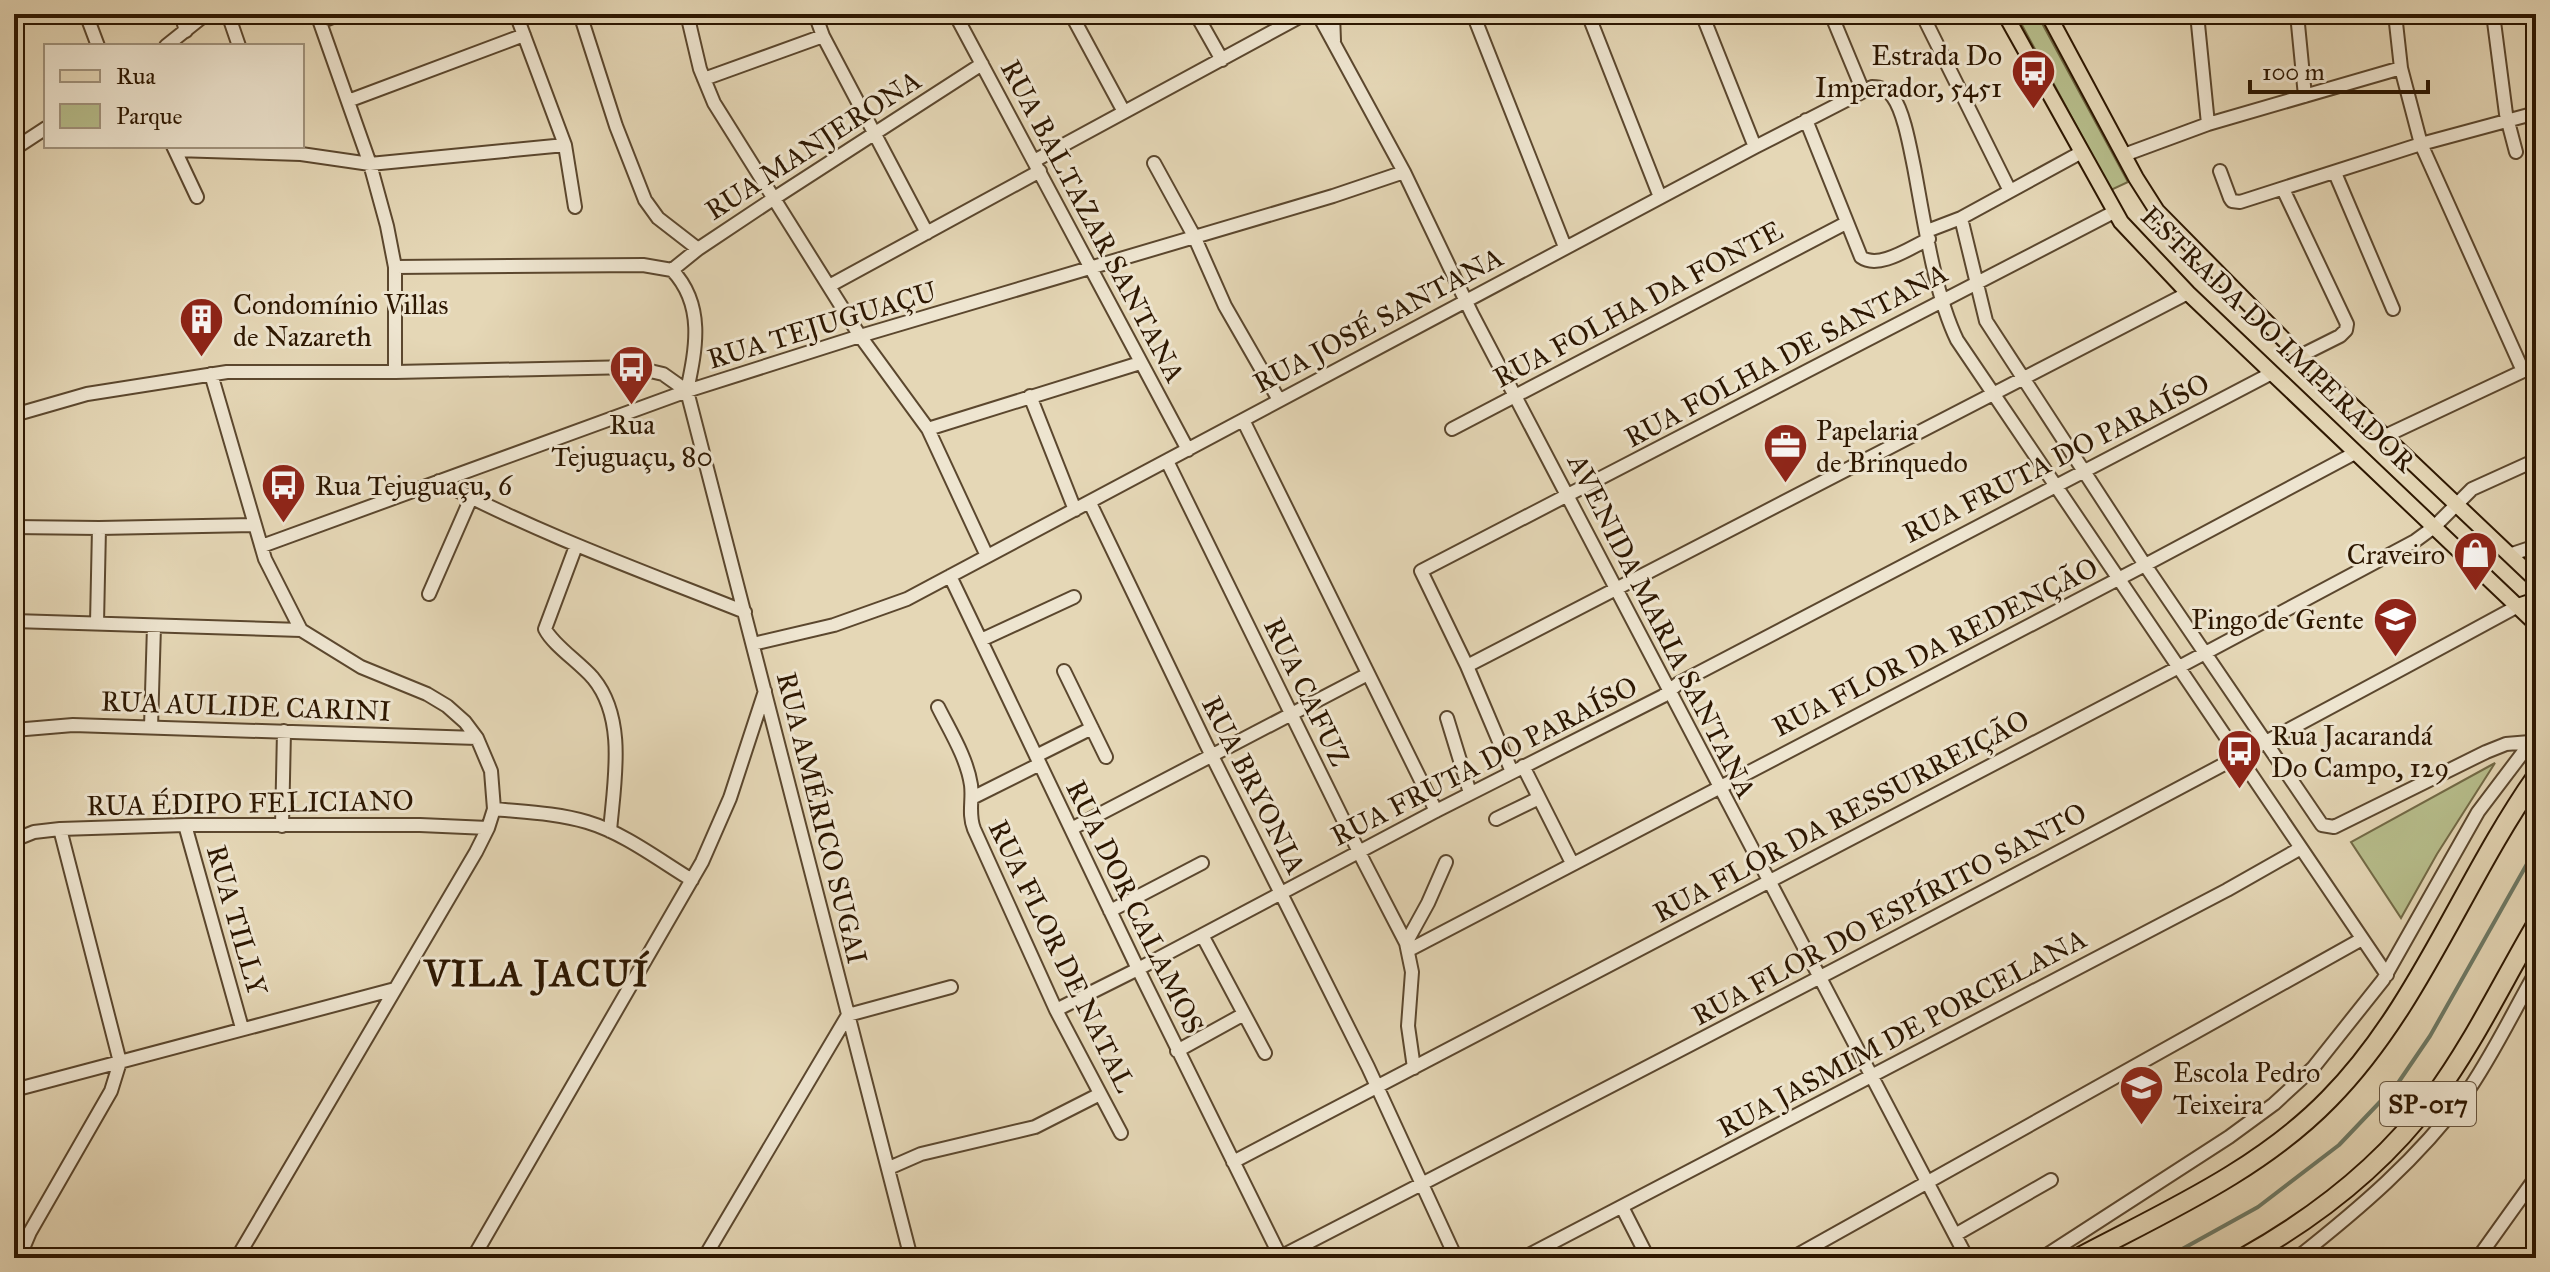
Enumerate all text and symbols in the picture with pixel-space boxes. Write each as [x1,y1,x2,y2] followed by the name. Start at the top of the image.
[1815,38,2002,105] place label: Estrada Do Imperador, 5451
[44,44,304,148] legend
[2250,44,2428,94] scale bar
[2009,47,2057,110] bus stop icon: Estrada Do Imperador, 5451
[993,54,1193,388] street label: RUA BALTAZAR SANTANA
[2262,57,2325,87] text: 100 m
[116,61,156,91] text: Rua
[699,62,928,228] street label: RUA MANJERONA
[116,101,183,131] text: Parque
[2133,199,2424,480] street label: ESTRADA DO IMPERADOR
[1487,213,1789,395] street label: RUA FOLHA DA FONTE
[1247,239,1509,401] street label: RUA JOSÉ SANTANA
[1619,255,1953,455] street label: RUA FOLHA DE SANTANA
[703,273,942,377] street label: RUA TEJUGUAÇU
[233,287,448,354] place label: Condomínio Villas de Nazareth
[178,296,226,359] building icon: Condomínio Villas de Nazareth
[608,343,656,406] bus stop icon: Rua Tejuguaçu, 80
[1897,365,2215,551] street label: RUA FRUTA DO PARAÍSO
[551,407,713,474] place label: Rua Tejuguaçu, 80
[1816,413,1968,480] place label: Papelaria de Brinquedo
[1761,422,1809,485] office icon: Papelaria de Brinquedo
[1559,447,1764,804] street label: AVENIDA MARIA SANTANA
[260,461,308,524] bus stop icon: Rua Tejuguaçu, 6
[315,468,514,503] place label: Rua Tejuguaçu, 6
[2452,530,2500,593] shop icon: Craveiro
[2347,537,2445,572] place label: Craveiro
[1766,550,2104,744] street label: RUA FLOR DA REDENÇÃO
[2371,595,2419,658] school or university icon: Pingo de Gente
[2191,602,2364,637] place label: Pingo de Gente
[1256,612,1358,772] street label: RUA CAFUZ
[769,668,875,968] street label: RUA AMÉRICO SUGAI
[1325,668,1643,854] street label: RUA FRUTA DO PARAÍSO
[100,683,392,729] street label: RUA AULIDE CARINI
[1194,690,1314,880] street label: RUA BRYONIA
[1647,702,2035,930] street label: RUA FLOR DA RESSURREIÇÃO
[2271,718,2449,785] place label: Rua Jacarandá Do Campo, 129
[2216,727,2264,790] bus stop icon: Rua Jacarandá Do Campo, 129
[1058,774,1212,1040] street label: RUA DOR CALAMOS
[86,783,414,823] street label: RUA ÉDIPO FELICIANO
[1686,795,2092,1033] street label: RUA FLOR DO ESPÍRITO SANTO
[981,814,1143,1098] street label: RUA FLOR DE NATAL
[199,841,275,1000] street label: RUA TILLY
[1712,921,2092,1145] street label: RUA JASMIM DE PORCELANA
[423,950,650,996] district label: VILA JACUÍ
[2173,1055,2320,1122] place label: Escola Pedro Teixeira
[2118,1064,2166,1127] school or university icon: Escola Pedro Teixeira
[2380,1082,2476,1126] road number: SP-017

